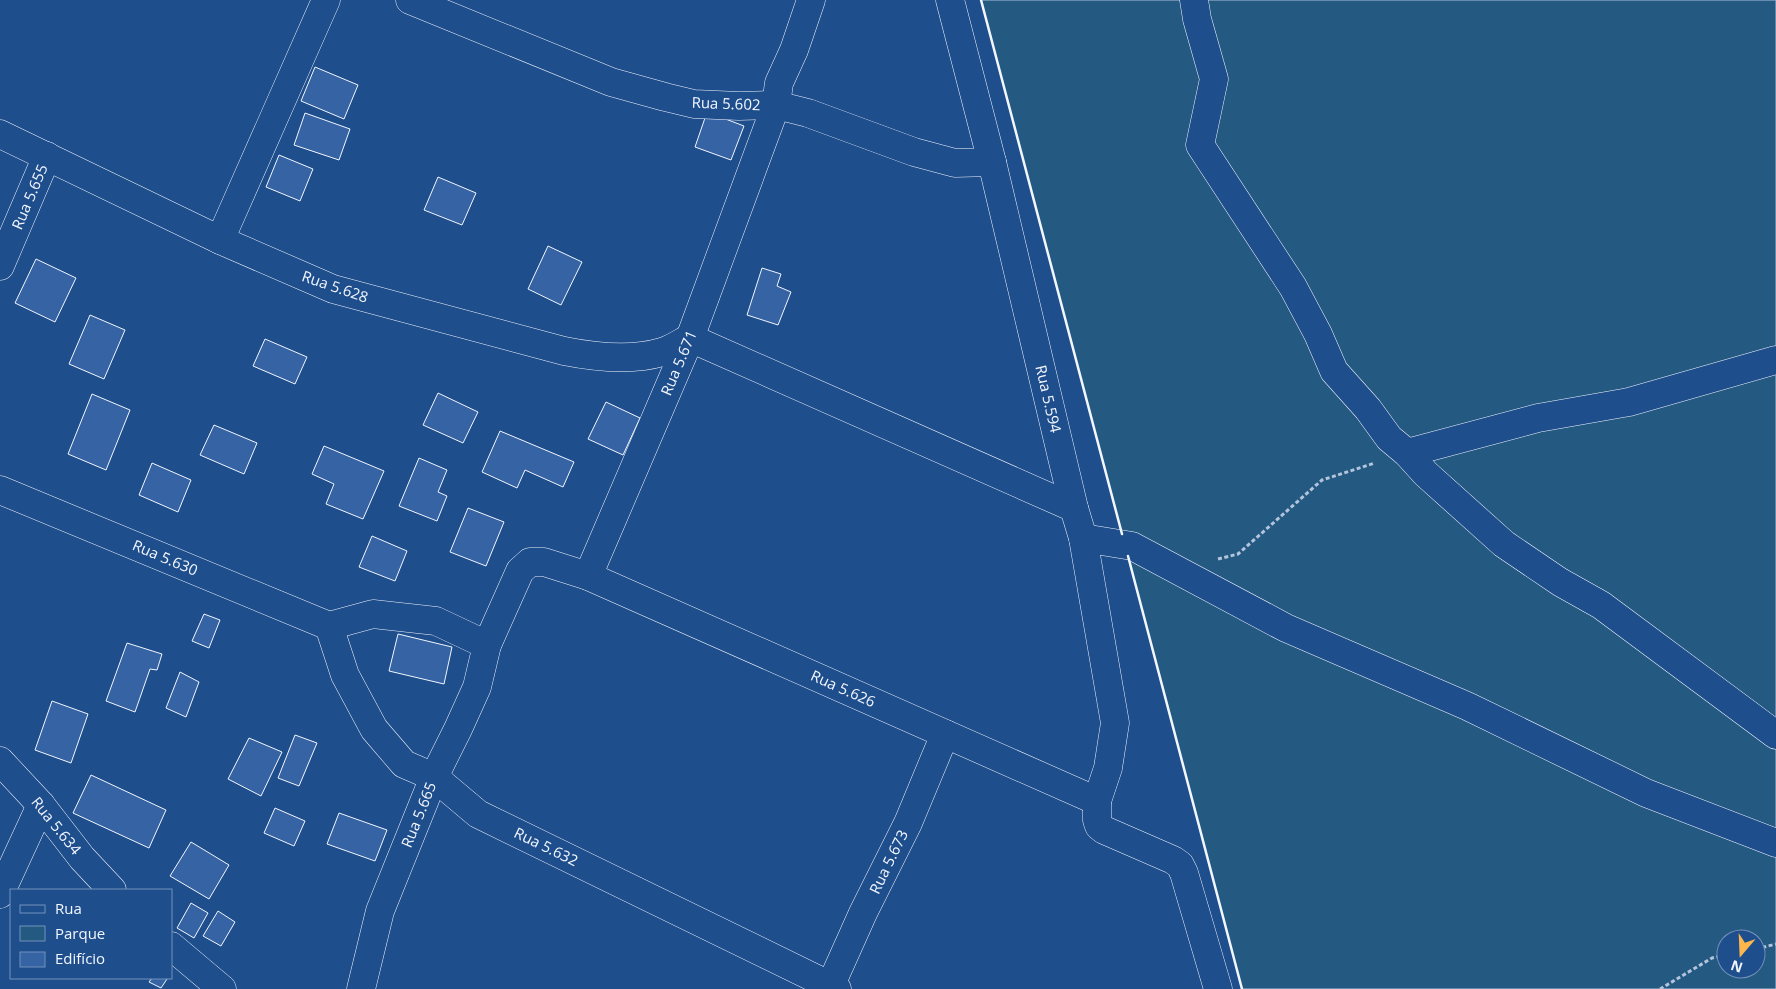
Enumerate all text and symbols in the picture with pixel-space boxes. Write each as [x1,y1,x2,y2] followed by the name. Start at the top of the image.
[691,92,761,114] street label: Rua 5.602
[6,161,52,232] street label: Rua 5.655
[299,265,371,307] street label: Rua 5.628
[655,327,701,398] street label: Rua 5.671
[1031,363,1067,435] street label: Rua 5.594
[130,534,201,580] street label: Rua 5.630
[808,665,879,711] street label: Rua 5.626
[396,779,440,850] street label: Rua 5.665
[27,792,87,859] street label: Rua 5.634
[511,822,582,870] street label: Rua 5.632
[864,826,912,897] street label: Rua 5.673
[10,889,172,979] legend
[55,898,82,918] text: Rua
[55,923,105,943] text: Parque
[1716,929,1766,979] north arrow
[55,948,105,968] text: Edifício
[1728,956,1745,978] text: N

